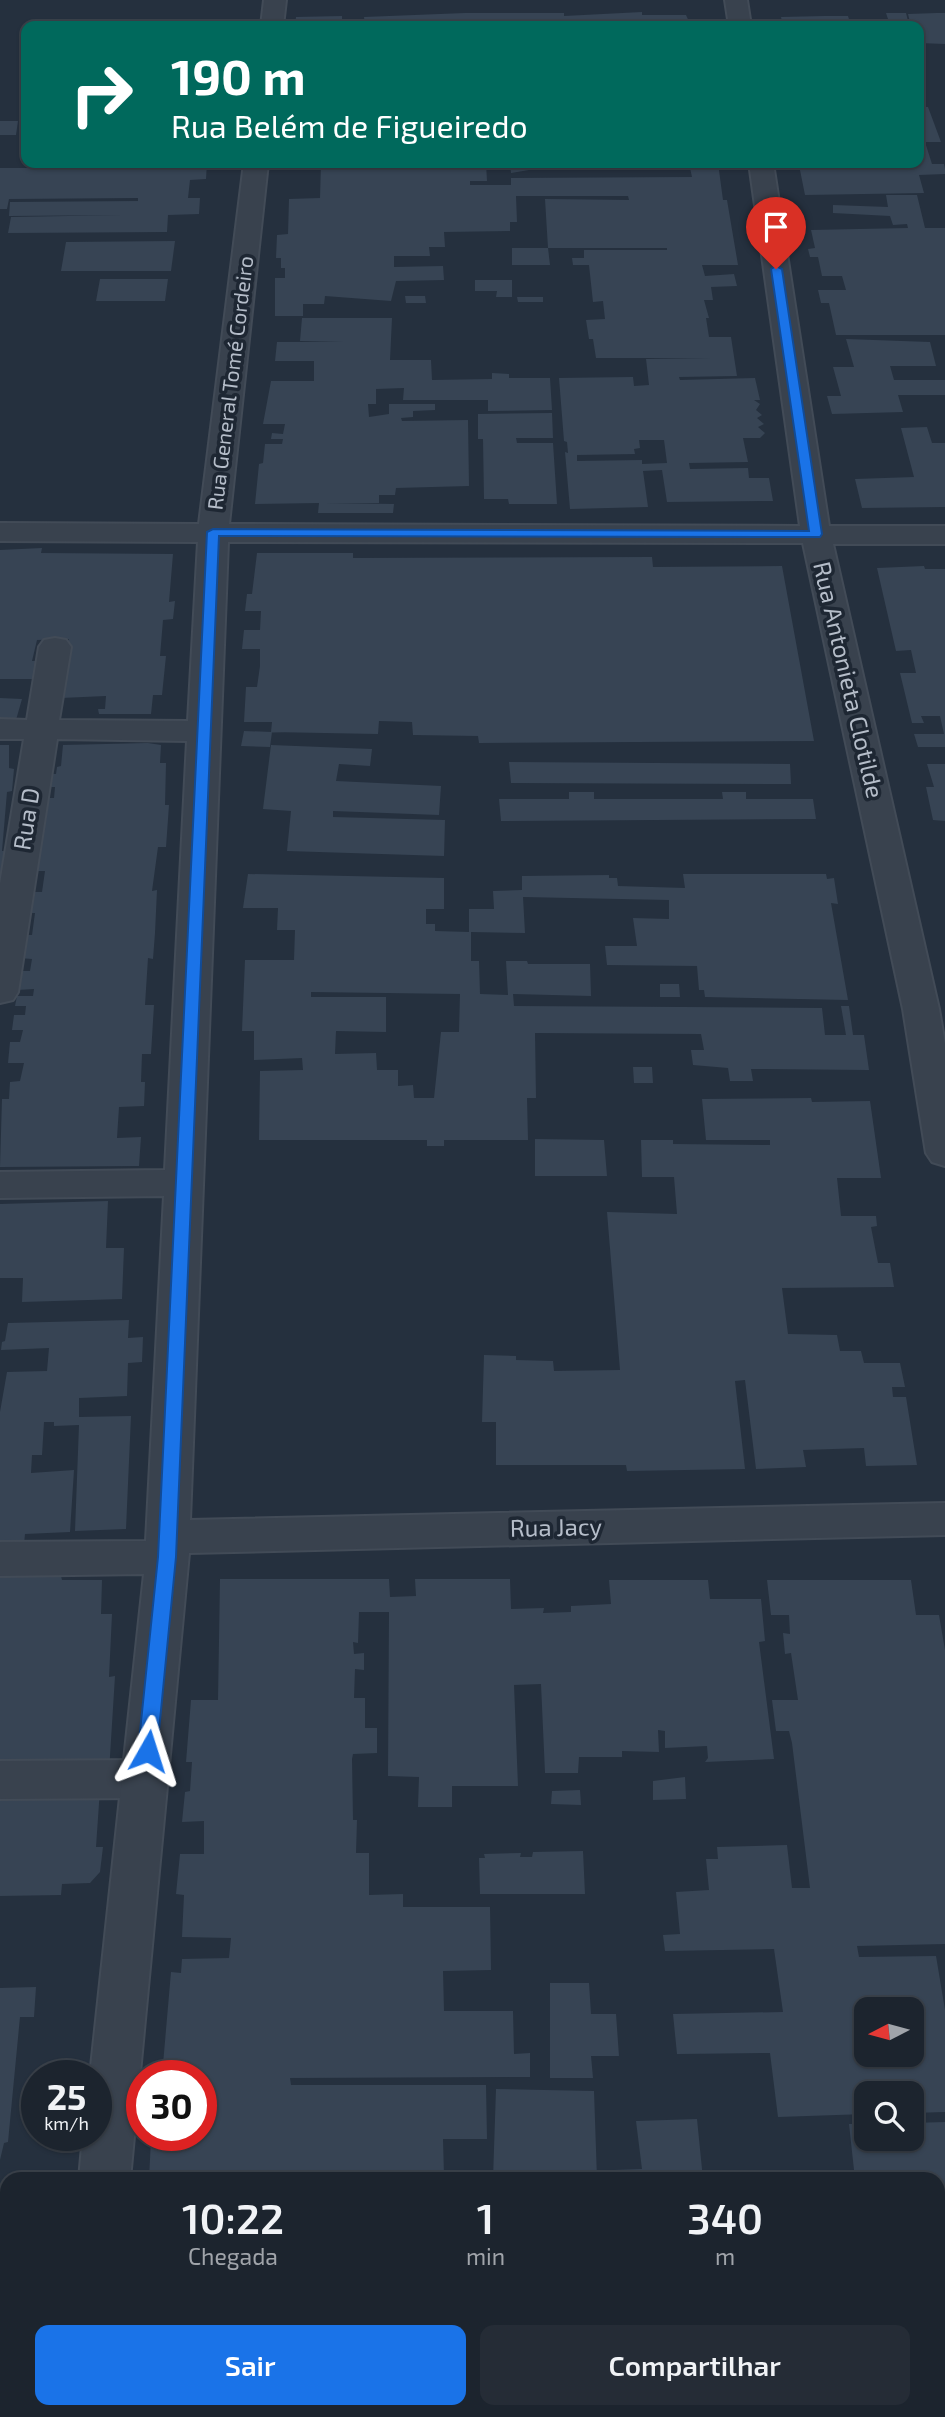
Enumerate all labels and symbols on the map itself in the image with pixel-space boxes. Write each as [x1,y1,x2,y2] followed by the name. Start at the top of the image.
[746,197,806,269] pin
[202,254,258,511] street label: Rua General Tomé Cordeiro
[808,559,891,801] street label: Rua Antonieta Clotilde
[6,785,45,852] street label: Rua D
[510,1511,603,1542] street label: Rua Jacy
[111,1714,185,1788] position arrow
[854,1997,924,2067] north arrow
[126,2060,217,2151] speed limit sign: 30

